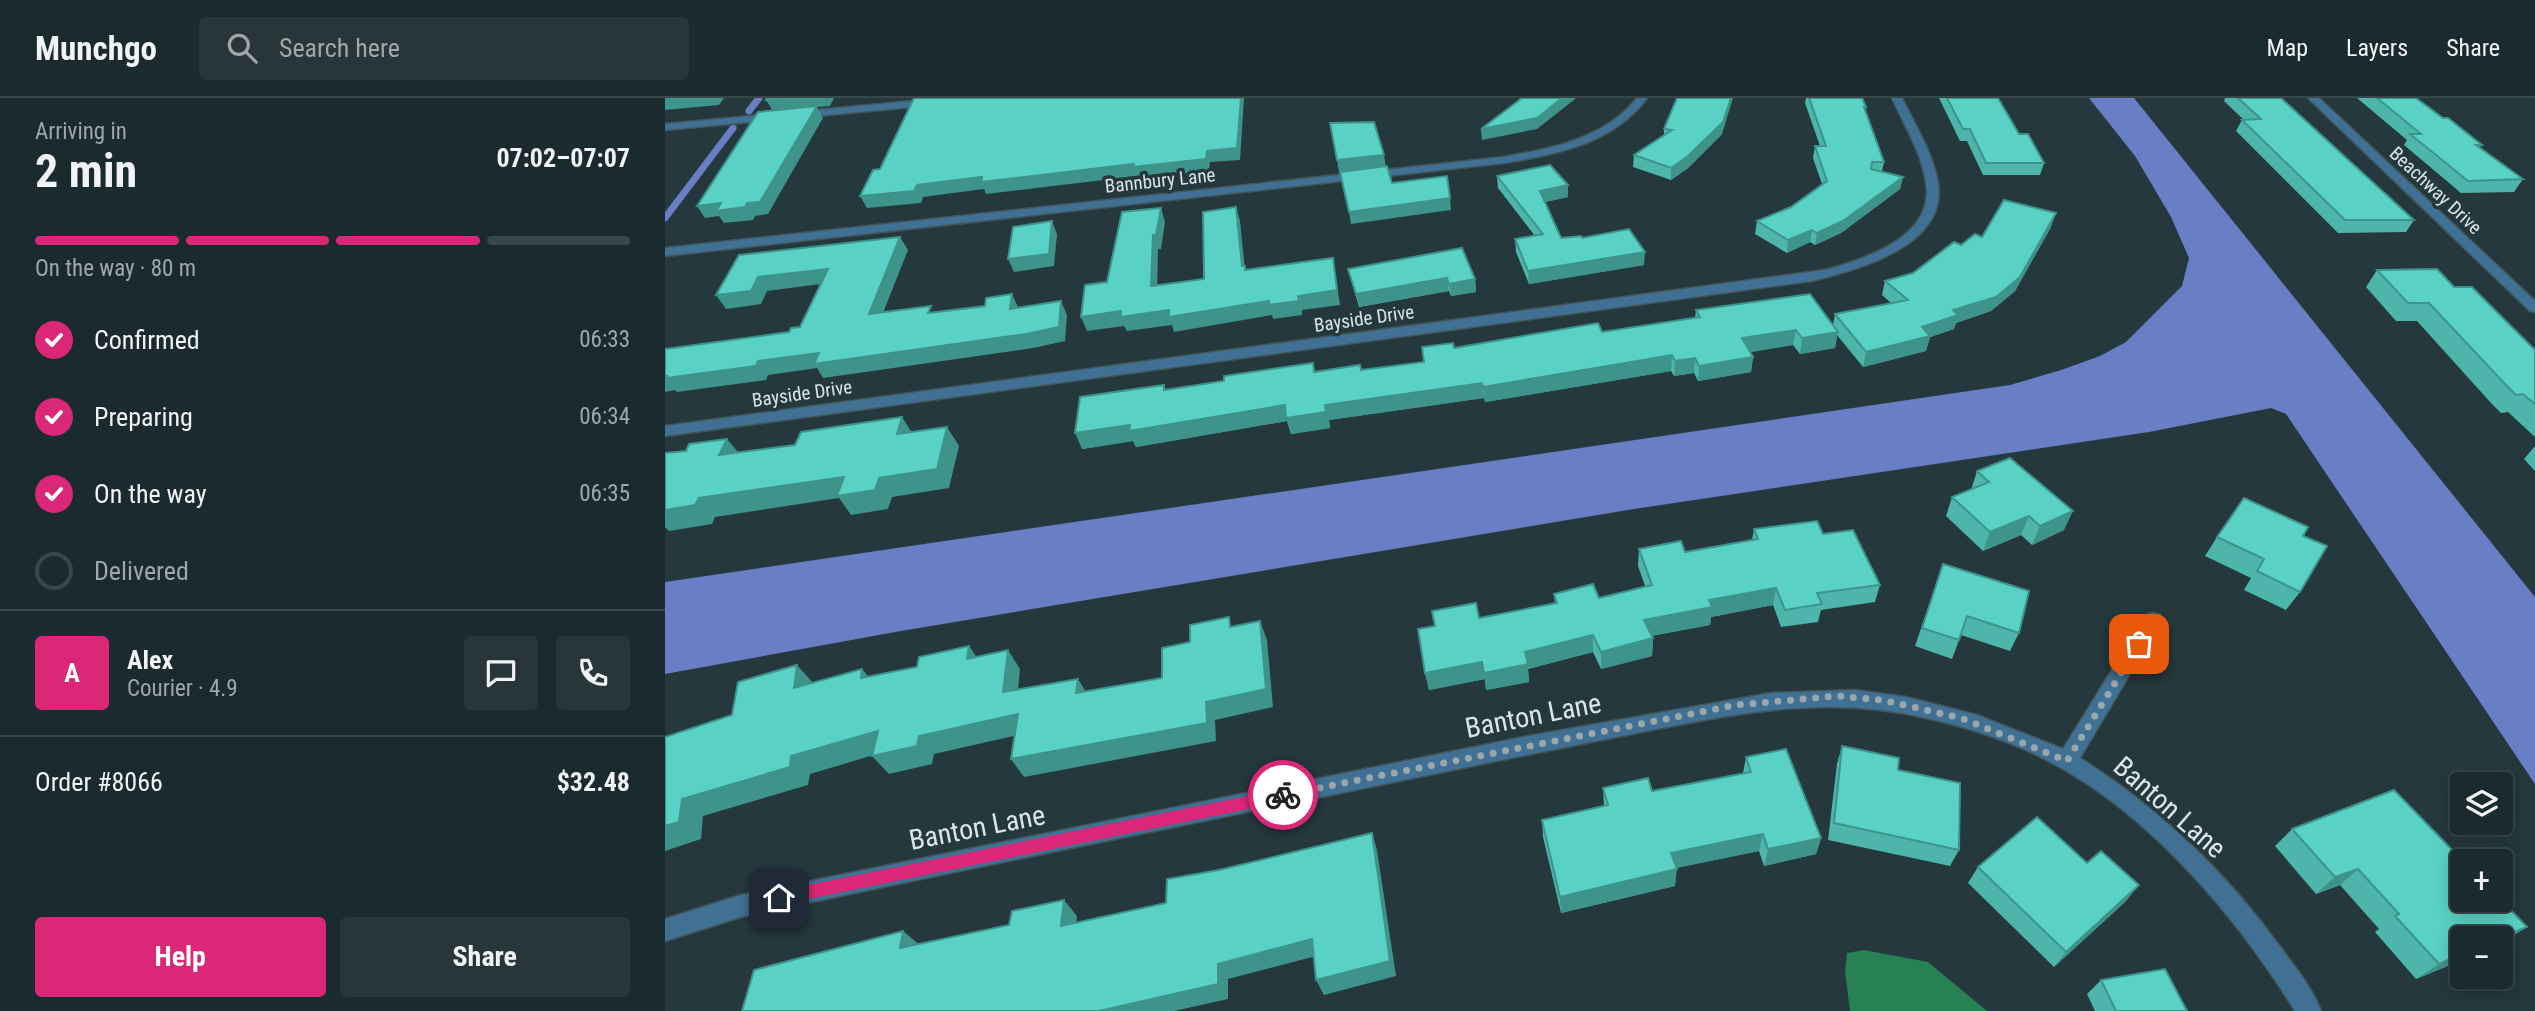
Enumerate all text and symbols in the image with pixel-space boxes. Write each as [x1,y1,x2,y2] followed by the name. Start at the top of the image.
[199,17,689,80] search box
[35,29,157,68] text: Munchgo
[223,29,261,67] icon: search
[279,33,400,63] text: Search here
[2267,34,2308,62] text: Map
[2346,34,2408,62] text: Layers
[2446,34,2500,62] text: Share
[35,118,127,145] text: Arriving in
[2385,142,2487,239] street label: Beachway Drive
[496,143,630,173] text: 07:02–07:07
[35,144,137,198] text: 2 min
[1104,163,1216,198] street label: Bannbury Lane
[35,255,196,282] text: On the way · 80 m
[1313,300,1416,337] street label: Bayside Drive
[35,321,73,359] icon: check
[94,325,200,355] text: Confirmed
[579,326,630,353] text: 06:33
[751,375,854,412] street label: Bayside Drive
[35,398,73,436] icon: check
[94,402,193,432] text: Preparing
[579,403,630,430] text: 06:34
[35,475,73,513] icon: check
[94,479,207,509] text: On the way
[579,480,630,507] text: 06:35
[94,556,189,586] text: Delivered
[2109,614,2169,674] pin
[2120,625,2158,663] icon: bag
[464,636,538,710] button: chat
[556,636,630,710] button: phone
[127,645,173,675] text: Alex
[64,658,80,688] text: A
[127,675,238,702] text: Courier · 4.9
[1462,686,1604,745] street label: Banton Lane
[2107,750,2232,865] street label: Banton Lane
[1248,760,1318,830] courier
[35,767,163,797] text: Order #8066
[557,767,630,797] text: $32.48
[2450,772,2513,989] map controls
[2450,772,2513,835] button: layers
[1264,776,1302,814] icon: bike
[906,798,1048,857] street label: Banton Lane
[2450,849,2513,912] button: +
[749,868,809,928] pin
[760,879,798,917] icon: home
[35,917,326,997] button: Help
[340,917,630,997] button: Share
[2450,926,2513,989] button: −

